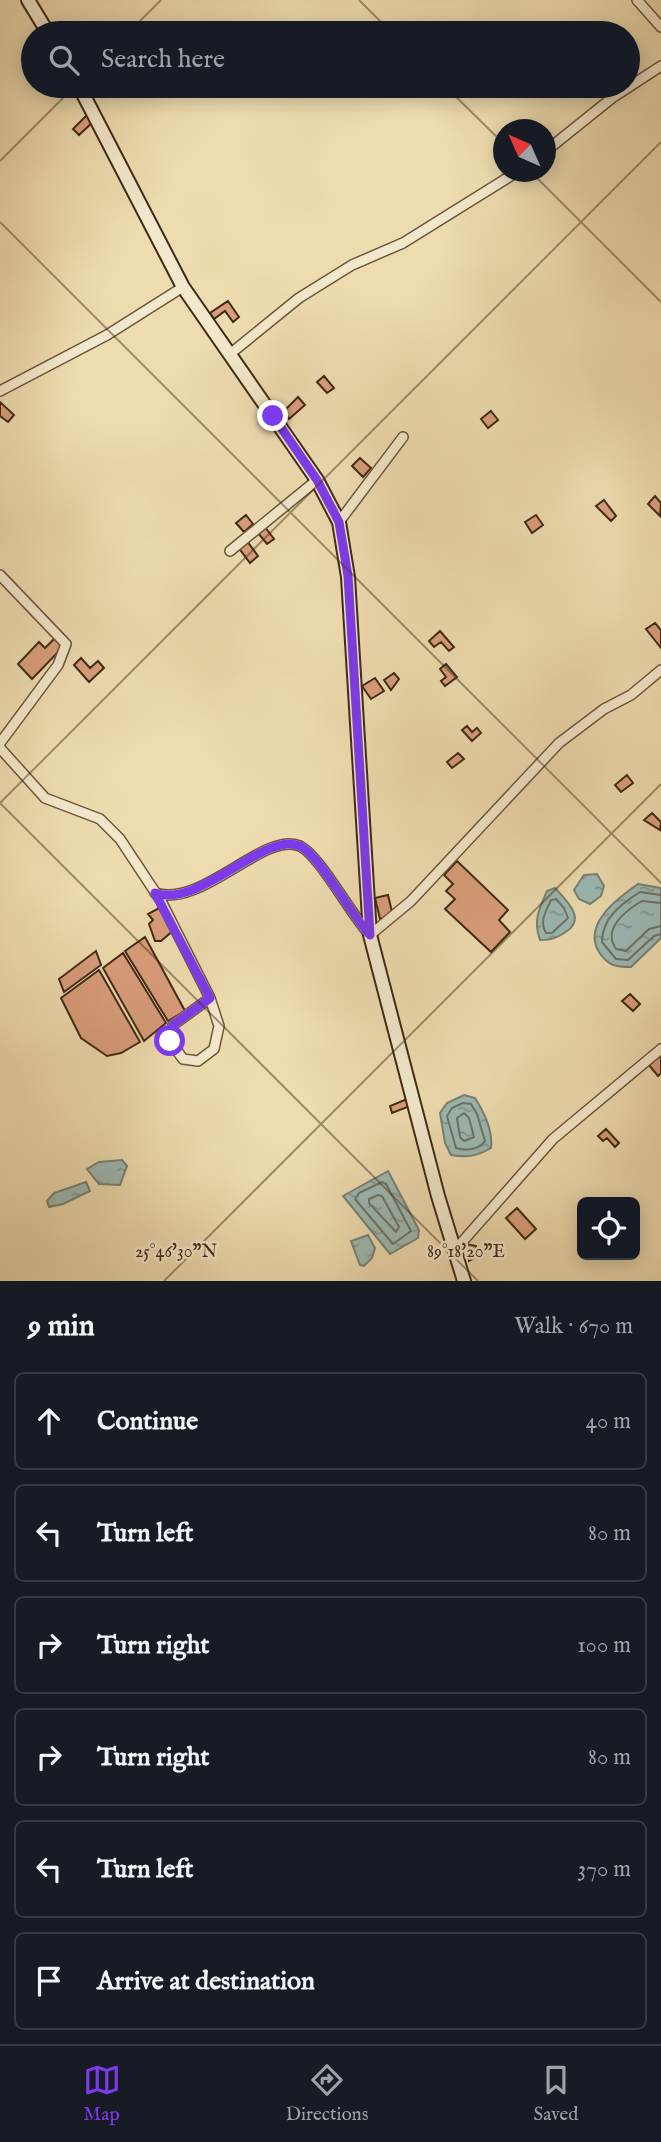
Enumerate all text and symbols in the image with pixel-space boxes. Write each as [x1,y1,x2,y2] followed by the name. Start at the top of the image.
[21,21,640,98] search box
[45,41,83,79] icon: search
[101,43,225,76] text: Search here
[493,119,556,182] north arrow
[257,400,288,431] route end
[154,1025,185,1056] route start
[577,1197,640,1260] map controls
[577,1197,640,1260] button: locate
[135,1241,217,1264] text: 25°46'30"N
[427,1241,505,1264] text: 89°18'20"E
[28,1308,95,1346] text: 9 min
[514,1312,633,1341] text: Walk · 670 m
[30,1402,68,1440] icon: ahead
[97,1405,198,1438] text: Continue
[586,1407,631,1436] text: 40 m
[30,1514,68,1552] icon: left
[97,1517,194,1550] text: Turn left
[588,1519,631,1548] text: 80 m
[30,1626,68,1664] icon: right
[97,1629,210,1662] text: Turn right
[577,1631,631,1660] text: 100 m
[30,1738,68,1776] icon: right
[97,1741,210,1774] text: Turn right
[588,1743,631,1772] text: 80 m
[30,1850,68,1888] icon: left
[97,1853,194,1886] text: Turn left
[578,1855,631,1884] text: 370 m
[30,1962,68,2000] icon: arrive
[97,1965,315,1998] text: Arrive at destination
[83,2061,121,2127] tab: Map
[286,2061,368,2127] tab: Directions
[533,2061,578,2127] tab: Saved

